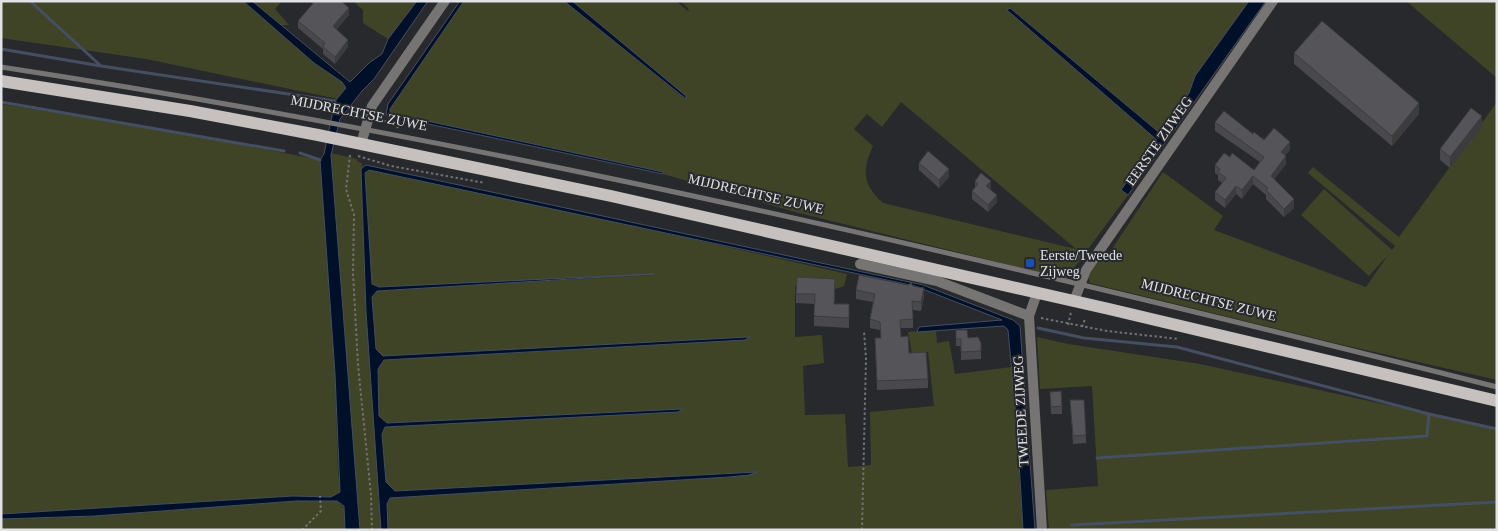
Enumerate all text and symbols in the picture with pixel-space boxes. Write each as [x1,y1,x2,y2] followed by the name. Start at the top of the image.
[289,92,429,134] street label: MIJDRECHTSE ZUWE
[1123,94,1195,188] street label: EERSTE ZIJWEG
[687,171,825,217] street label: MIJDRECHTSE ZUWE
[1040,248,1122,279] place label: Eerste/Tweede Zijweg
[1024,257,1036,269] marker: Eerste/Tweede Zijweg
[1140,276,1278,324] street label: MIJDRECHTSE ZUWE
[1011,355,1031,467] street label: TWEEDE ZIJWEG

